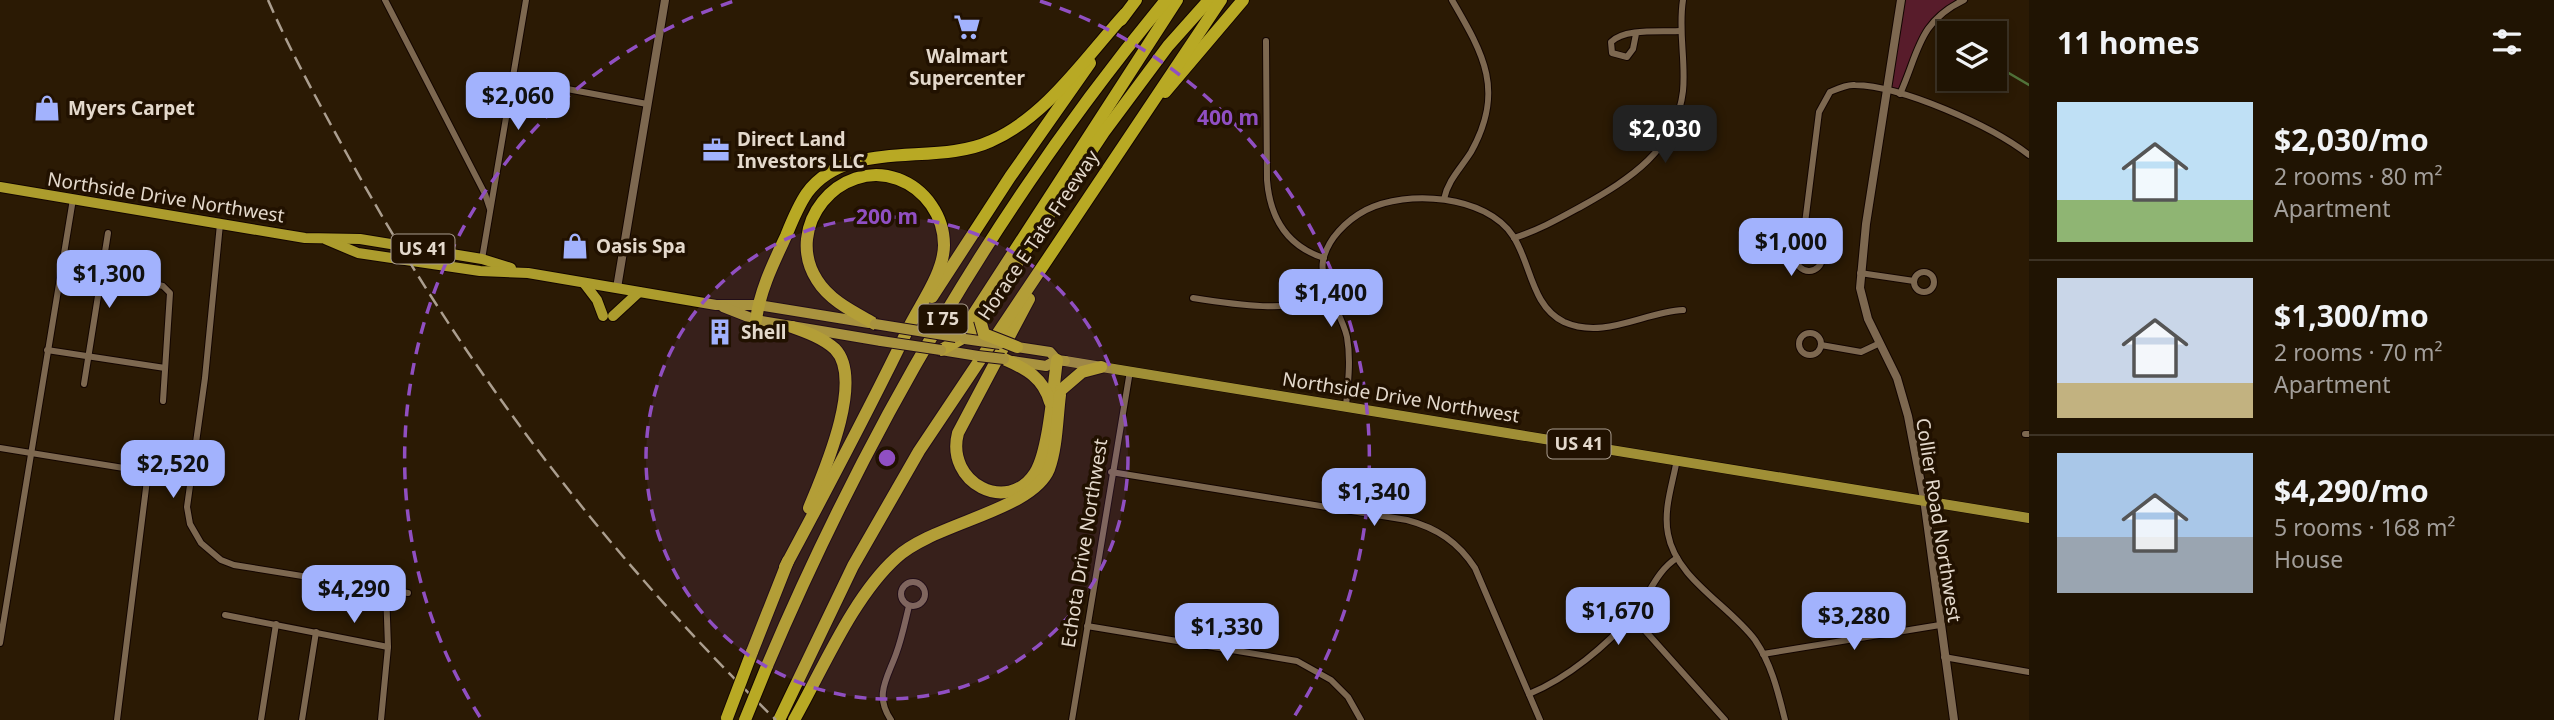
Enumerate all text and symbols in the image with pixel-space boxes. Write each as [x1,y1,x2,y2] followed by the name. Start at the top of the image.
[952,12,982,42] supermarket icon: Walmart Supercenter
[1937,21,2007,91] map controls
[1937,21,2007,91] button: layers
[2057,22,2200,63] text: 11 homes
[2488,23,2526,61] icon: filters
[909,43,1025,91] place label: Walmart Supercenter
[461,72,575,132] pin: $2,060
[482,79,554,111] text: $2,060
[32,93,62,123] shop icon: Myers Carpet
[68,95,195,121] place label: Myers Carpet
[1197,103,1259,131] text: 400 m
[1608,106,1722,165] pin: $2,030
[1629,112,1701,144] text: $2,030
[2274,119,2429,160] text: $2,030/mo
[737,126,865,174] place label: Direct Land Investors LLC
[2113,130,2197,214] icon: home
[701,135,731,165] office icon: Direct Land Investors LLC
[971,145,1105,325] street label: Horace E Tate Freeway
[2274,160,2443,192] text: 2 rooms · 80 m²
[46,165,287,229] street label: Northside Drive Northwest
[2274,192,2391,224] text: Apartment
[856,202,918,230] text: 200 m
[1734,218,1848,278] pin: $1,000
[1755,225,1827,257] text: $1,000
[560,231,590,261] shop icon: Oasis Spa
[596,233,686,259] place label: Oasis Spa
[392,234,454,264] road number: US 41
[52,250,166,310] pin: $1,300
[73,257,145,289] text: $1,300
[1274,270,1388,329] pin: $1,400
[1295,276,1367,308] text: $1,400
[2274,295,2429,336] text: $1,300/mo
[918,304,968,334] road number: I 75
[2113,306,2197,390] icon: home
[705,317,735,347] building icon: Shell
[741,319,787,345] place label: Shell
[2274,336,2443,368] text: 2 rooms · 70 m²
[1281,365,1522,429] street label: Northside Drive Northwest
[2274,368,2391,400] text: Apartment
[1910,416,1968,624] street label: Collier Road Northwest
[1548,430,1610,458] road number: US 41
[1055,436,1113,649] street label: Echota Drive Northwest
[116,440,230,500] pin: $2,520
[875,446,899,470] centre of rings
[137,447,209,479] text: $2,520
[1317,468,1431,528] pin: $1,340
[2274,470,2429,511] text: $4,290/mo
[1338,475,1410,507] text: $1,340
[2113,481,2197,565] icon: home
[2274,511,2456,543] text: 5 rooms · 168 m²
[2274,543,2343,575] text: House
[297,566,411,625] pin: $4,290
[318,572,390,604] text: $4,290
[1561,588,1675,647] pin: $1,670
[1797,592,1911,652] pin: $3,280
[1582,594,1654,626] text: $1,670
[1818,599,1890,631] text: $3,280
[1170,604,1284,663] pin: $1,330
[1191,610,1263,642] text: $1,330

